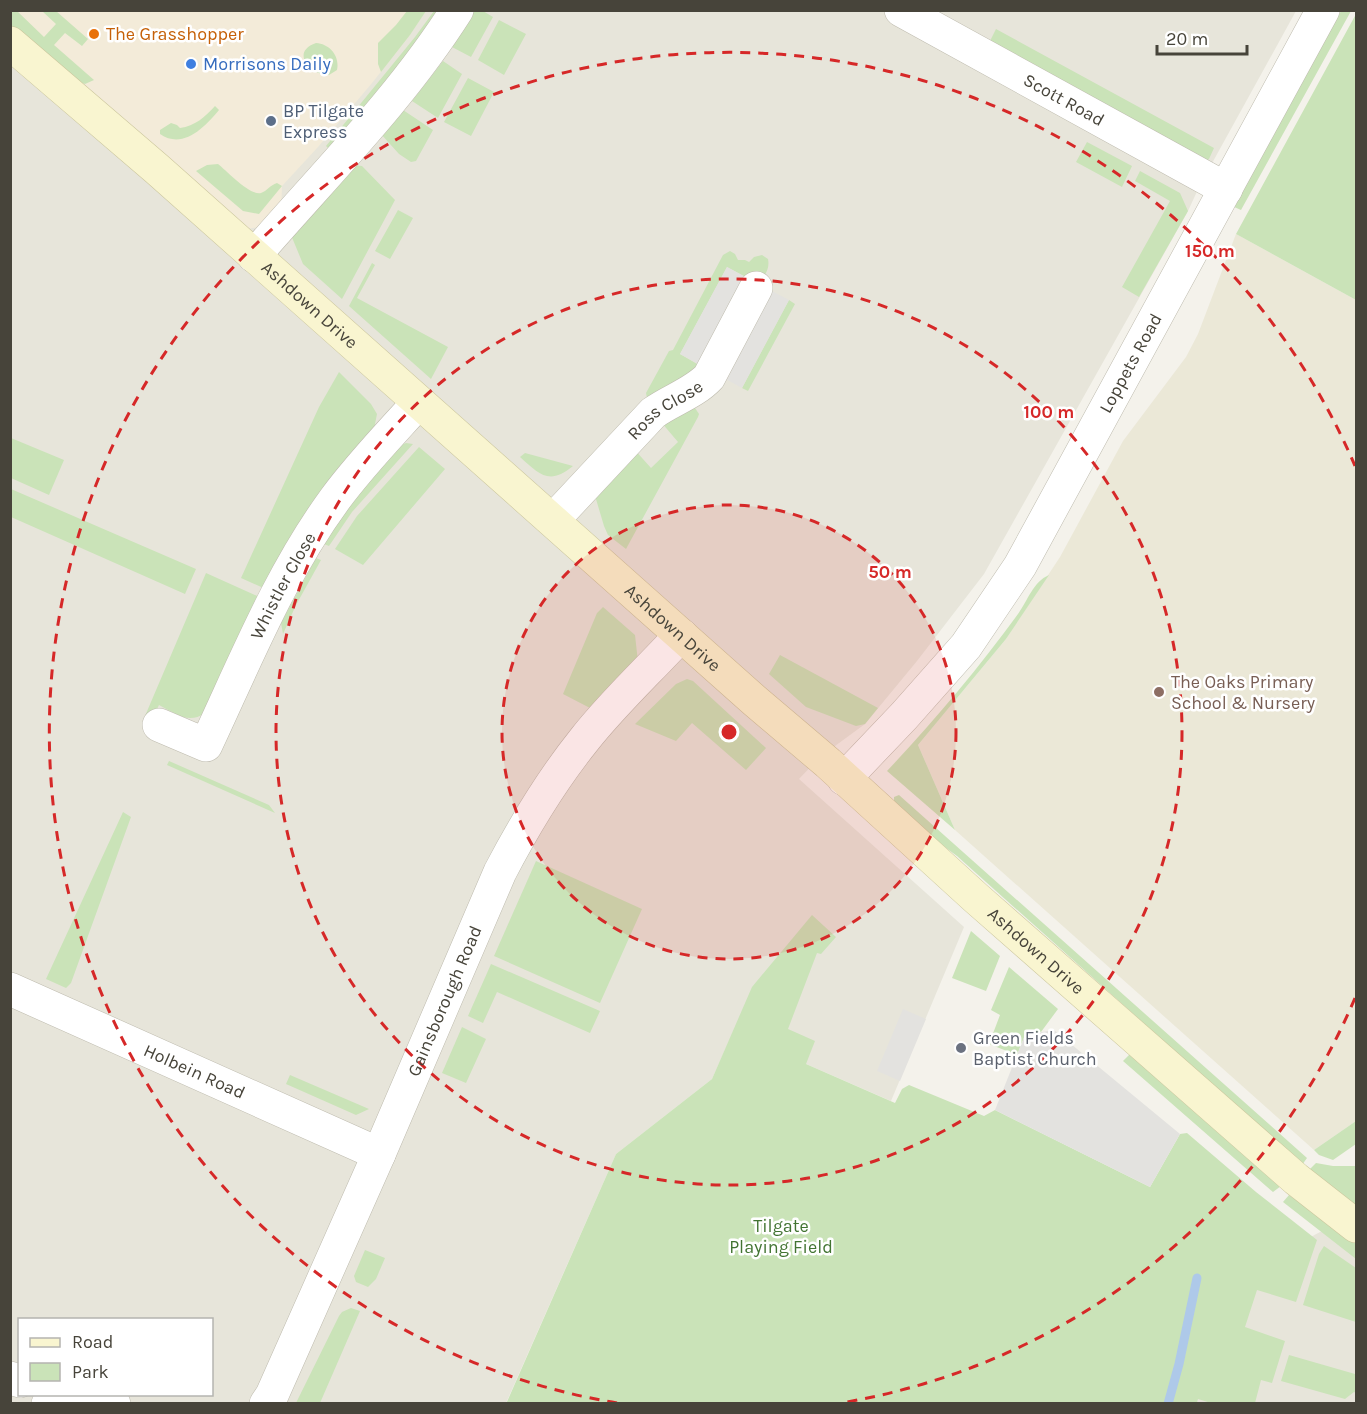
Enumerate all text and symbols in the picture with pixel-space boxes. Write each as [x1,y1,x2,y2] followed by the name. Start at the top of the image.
[1157,18,1247,56] scale bar
[106,23,244,45] place label: The Grasshopper
[87,27,101,41] marker: The Grasshopper
[1166,28,1208,50] text: 20 m
[203,53,332,75] place label: Morrisons Daily
[184,57,198,71] marker: Morrisons Daily
[1019,69,1108,131] street label: Scott Road
[283,100,364,143] place label: BP Tilgate Express
[264,114,278,128] marker: BP Tilgate Express
[1185,240,1235,262] text: 150 m
[257,256,362,353] street label: Ashdown Drive
[1094,309,1167,417] street label: Loppets Road
[623,375,707,444] street label: Ross Close
[1024,401,1074,423] text: 100 m
[245,528,321,643] street label: Whistler Close
[868,561,912,583] text: 50 m
[620,579,726,676] street label: Ashdown Drive
[1171,671,1316,714] place label: The Oaks Primary School & Nursery
[1152,685,1166,699] marker: The Oaks Primary School & Nursery
[719,722,739,742] centre of rings
[983,902,1089,999] street label: Ashdown Drive
[403,922,487,1080] street label: Gainsborough Road
[973,1027,1097,1070] place label: Green Fields Baptist Church
[140,1039,249,1104] street label: Holbein Road
[954,1041,968,1055] marker: Green Fields Baptist Church
[729,1215,833,1258] park label: Tilgate Playing Field
[18,1318,213,1396] legend
[72,1331,113,1353] text: Road
[72,1361,109,1383] text: Park

